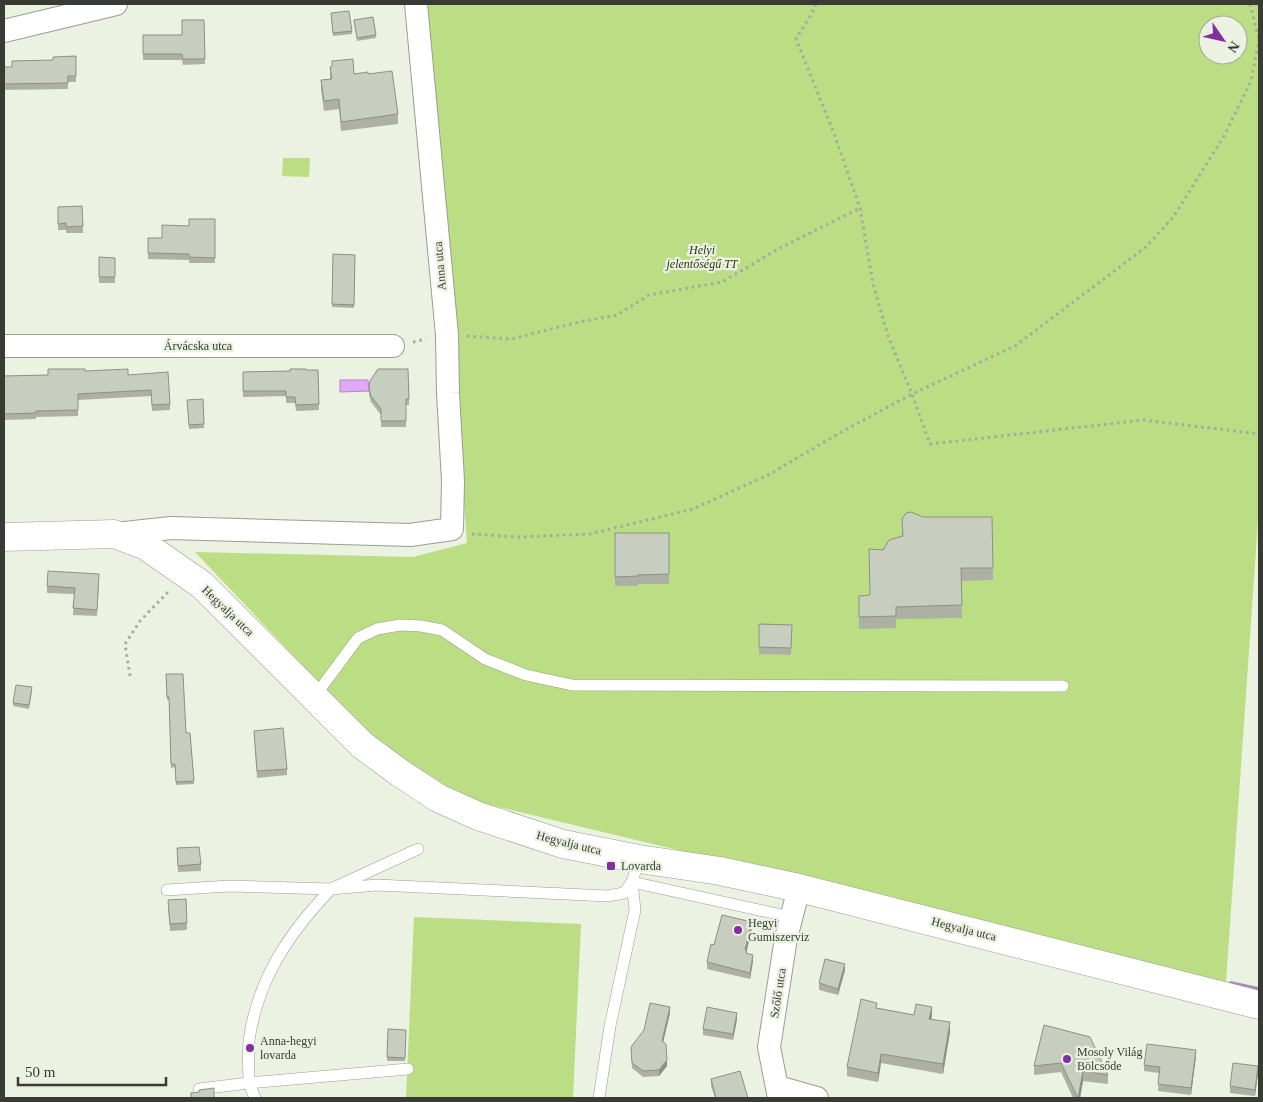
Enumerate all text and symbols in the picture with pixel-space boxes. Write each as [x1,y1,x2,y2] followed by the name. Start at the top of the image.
[1198,15,1248,65] north arrow
[1224,39,1242,55] text: N
[431,240,449,291] street label: Anna utca
[665,243,739,271] park label: Helyi jelentőségű TT
[164,339,233,353] street label: Árvácska utca
[199,583,257,640] street label: Hegyalja utca
[535,828,604,858] street label: Hegyalja utca
[621,859,662,873] place label: Lovarda
[605,860,617,872] marker: Lovarda
[930,914,999,944] street label: Hegyalja utca
[748,916,809,944] place label: Hegyi Gumiszerviz
[732,924,744,936] marker: Hegyi Gumiszerviz
[767,966,789,1019] street label: Szőlő utca
[260,1034,317,1062] place label: Anna-hegyi lovarda
[244,1042,256,1054] marker: Anna-hegyi lovarda
[1077,1045,1142,1073] place label: Mosoly Világ Bölcsőde
[1061,1053,1073,1065] marker: Mosoly Világ Bölcsőde
[18,1054,165,1086] scale bar
[25,1064,56,1080] text: 50 m

